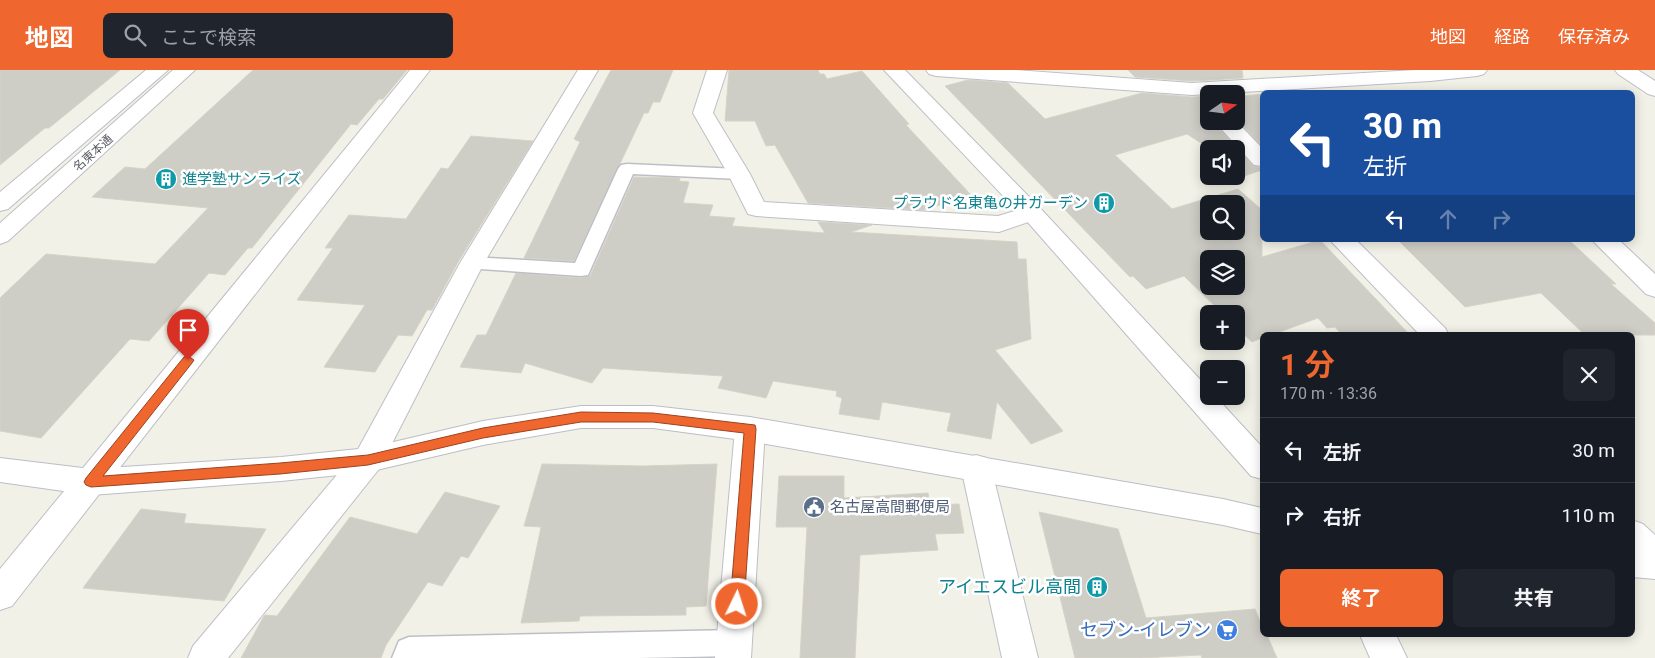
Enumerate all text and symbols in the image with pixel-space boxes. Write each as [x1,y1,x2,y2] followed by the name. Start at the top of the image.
[103,13,453,58] search box
[121,21,149,49] icon: search
[25,24,73,52] text: 地図
[161,26,256,49] text: ここで検索
[1430,26,1466,47] text: 地図
[1494,26,1530,47] text: 経路
[1558,26,1630,47] text: 保存済み
[1200,85,1245,130] north arrow
[1200,85,1245,405] map controls
[1363,106,1442,147] text: 30 m
[1280,110,1345,175] icon: left
[70,132,116,174] street label: 名東本通
[1200,140,1245,185] button: sound
[1363,154,1407,179] text: 左折
[154,167,178,191] building icon: 進学塾サンライズ
[182,170,302,188] place label: 進学塾サンライズ
[1092,191,1116,215] building icon: プラウド名東亀の井ガーデン
[893,194,1088,212] place label: プラウド名東亀の井ガーデン
[1200,195,1245,240] button: search
[1381,205,1409,233] icon: left
[1434,205,1462,233] icon: ahead
[1487,205,1515,233] icon: right
[1200,250,1245,295] button: layers
[1200,305,1245,350] button: +
[167,309,209,360] pin
[174,316,202,344] icon: arrive
[1280,347,1335,382] text: 1 分
[1563,349,1615,401] button: close
[1200,360,1245,405] button: −
[1280,384,1377,403] text: 170 m · 13:36
[1280,436,1308,464] icon: left
[1572,439,1615,462] text: 30 m
[1323,441,1361,464] text: 左折
[802,495,826,519] public building icon: 名古屋高間郵便局
[830,498,950,516] place label: 名古屋高間郵便局
[1280,501,1308,529] icon: right
[1562,504,1615,527] text: 110 m
[1323,506,1361,529] text: 右折
[1280,569,1443,627] button: 終了
[1453,569,1615,627] button: 共有
[1085,575,1109,599] building icon: アイエスビル高間
[938,576,1081,597] place label: アイエスビル高間
[710,577,762,629] position arrow
[1215,618,1239,642] supermarket icon: セブン-イレブン
[1080,619,1211,640] place label: セブン-イレブン

